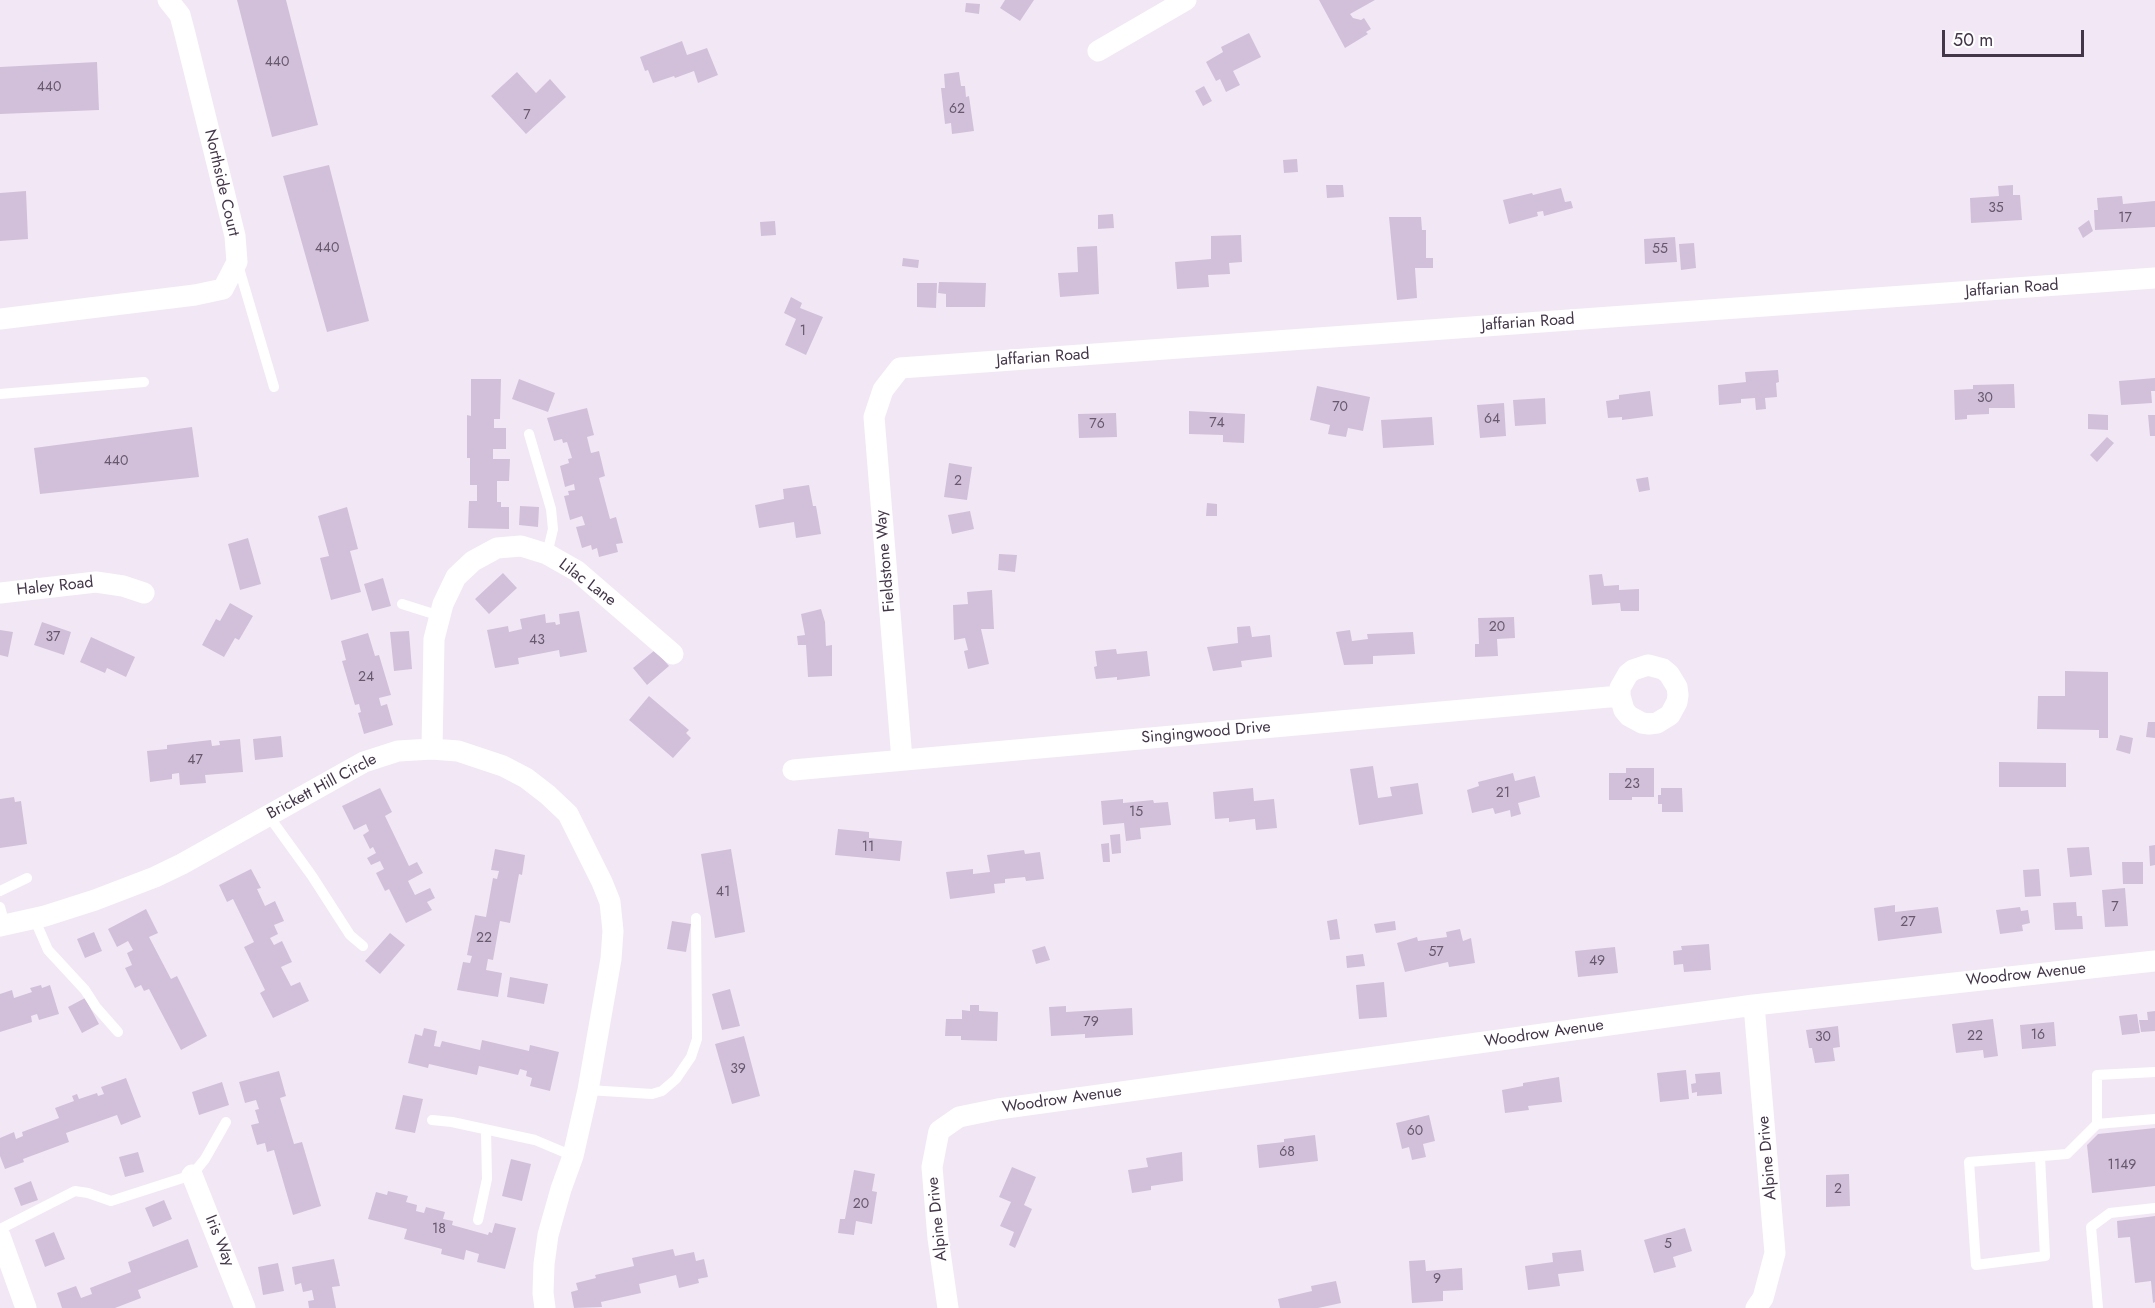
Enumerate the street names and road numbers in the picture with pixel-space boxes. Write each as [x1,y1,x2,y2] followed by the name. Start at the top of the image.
[199,128,243,238] street label: Northside Court
[1965,276,2059,302] street label: Jaffarian Road
[1481,310,1575,336] street label: Jaffarian Road
[996,345,1090,371] street label: Jaffarian Road
[872,509,900,613] street label: Fieldstone Way
[555,555,619,611] street label: Lilac Lane
[16,573,94,601] street label: Haley Road
[1141,718,1271,748] street label: Singingwood Drive
[264,750,380,824] street label: Brickett Hill Circle
[1965,959,2087,991] street label: Woodrow Avenue
[1483,1016,1605,1052] street label: Woodrow Avenue
[1001,1082,1123,1118] street label: Woodrow Avenue
[1755,1115,1781,1201] street label: Alpine Drive
[924,1176,952,1262] street label: Alpine Drive
[200,1213,238,1269] street label: Iris Way

